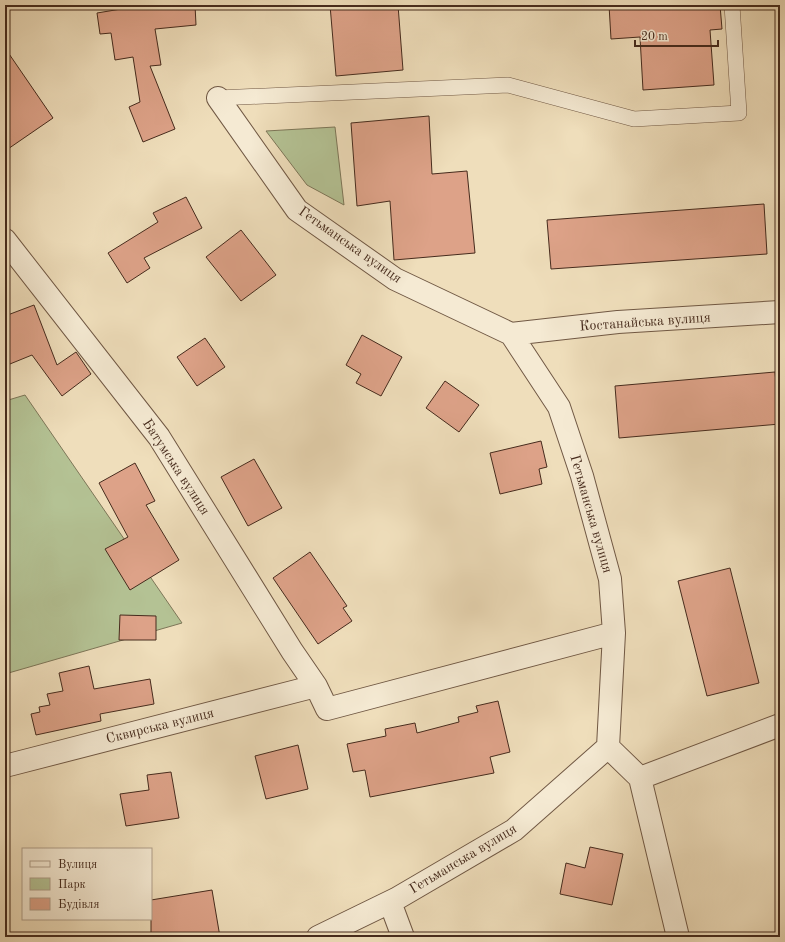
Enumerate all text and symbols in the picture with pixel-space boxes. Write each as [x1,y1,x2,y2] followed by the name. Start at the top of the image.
[635,22,718,48] scale bar
[641,31,668,43] text: 20 m
[296,204,404,286] street label: Гетьманська вулиця
[579,310,711,334] street label: Костанайська вулиця
[140,416,212,518] street label: Батумська вулиця
[567,453,615,575] street label: Гетьманська вулиця
[105,706,215,746] street label: Сквирська вулиця
[407,822,519,896] street label: Гетьманська вулиця
[22,848,152,920] legend
[58,859,97,871] text: Вулиця
[58,879,86,891] text: Парк
[58,898,100,911] text: Будівля

